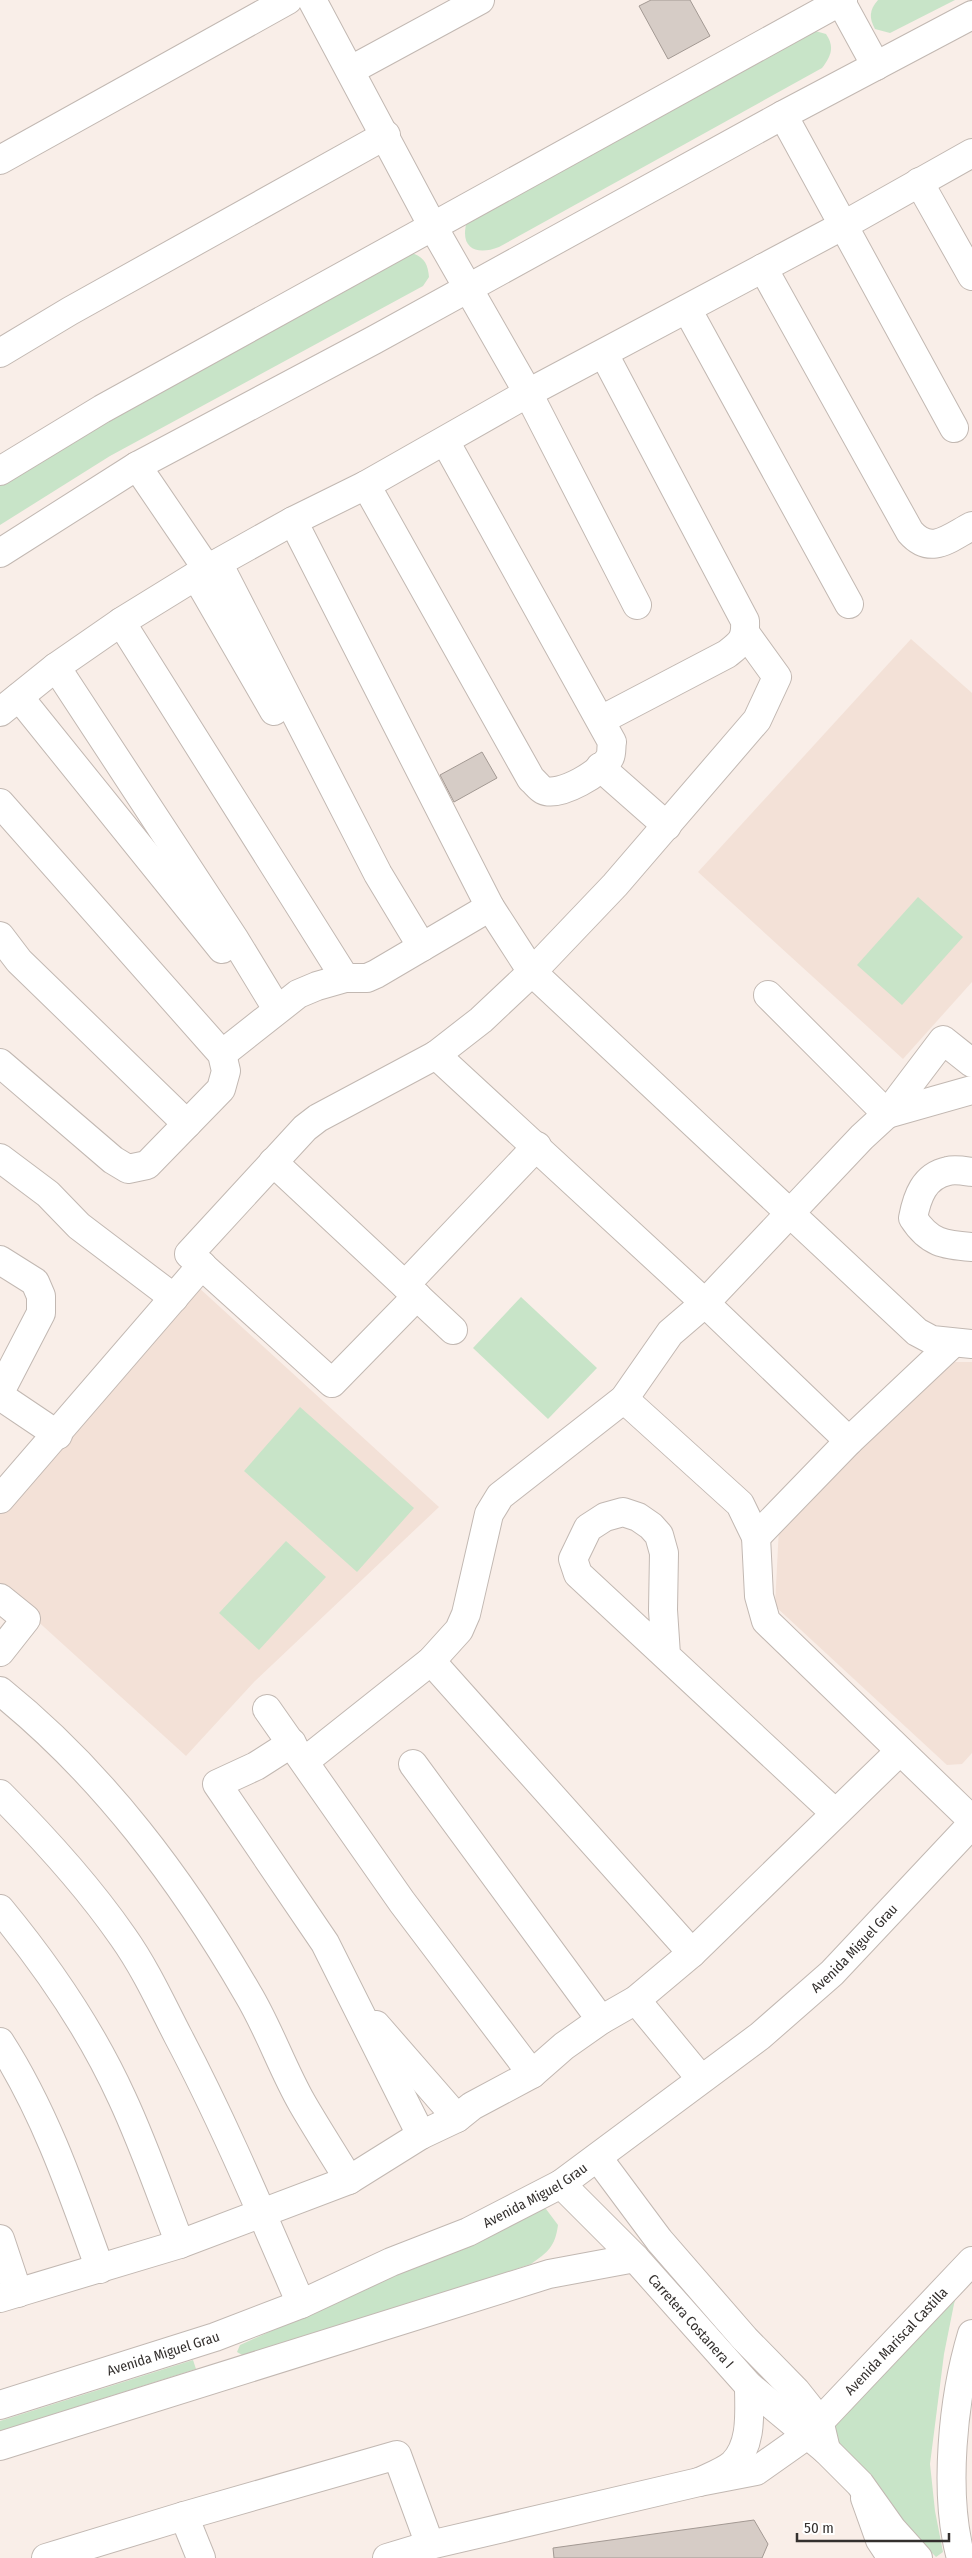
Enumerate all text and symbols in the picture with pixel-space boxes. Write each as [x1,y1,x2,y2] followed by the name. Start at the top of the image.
[807,1900,901,1996] street label: Avenida Miguel Grau
[480,2159,590,2231] street label: Avenida Miguel Grau
[645,2270,737,2372] street label: Carretera Costanera I
[841,2284,951,2398] street label: Avenida Mariscal Castilla
[105,2328,222,2379] street label: Avenida Miguel Grau
[797,2510,950,2542] scale bar
[804,2519,834,2537] text: 50 m

